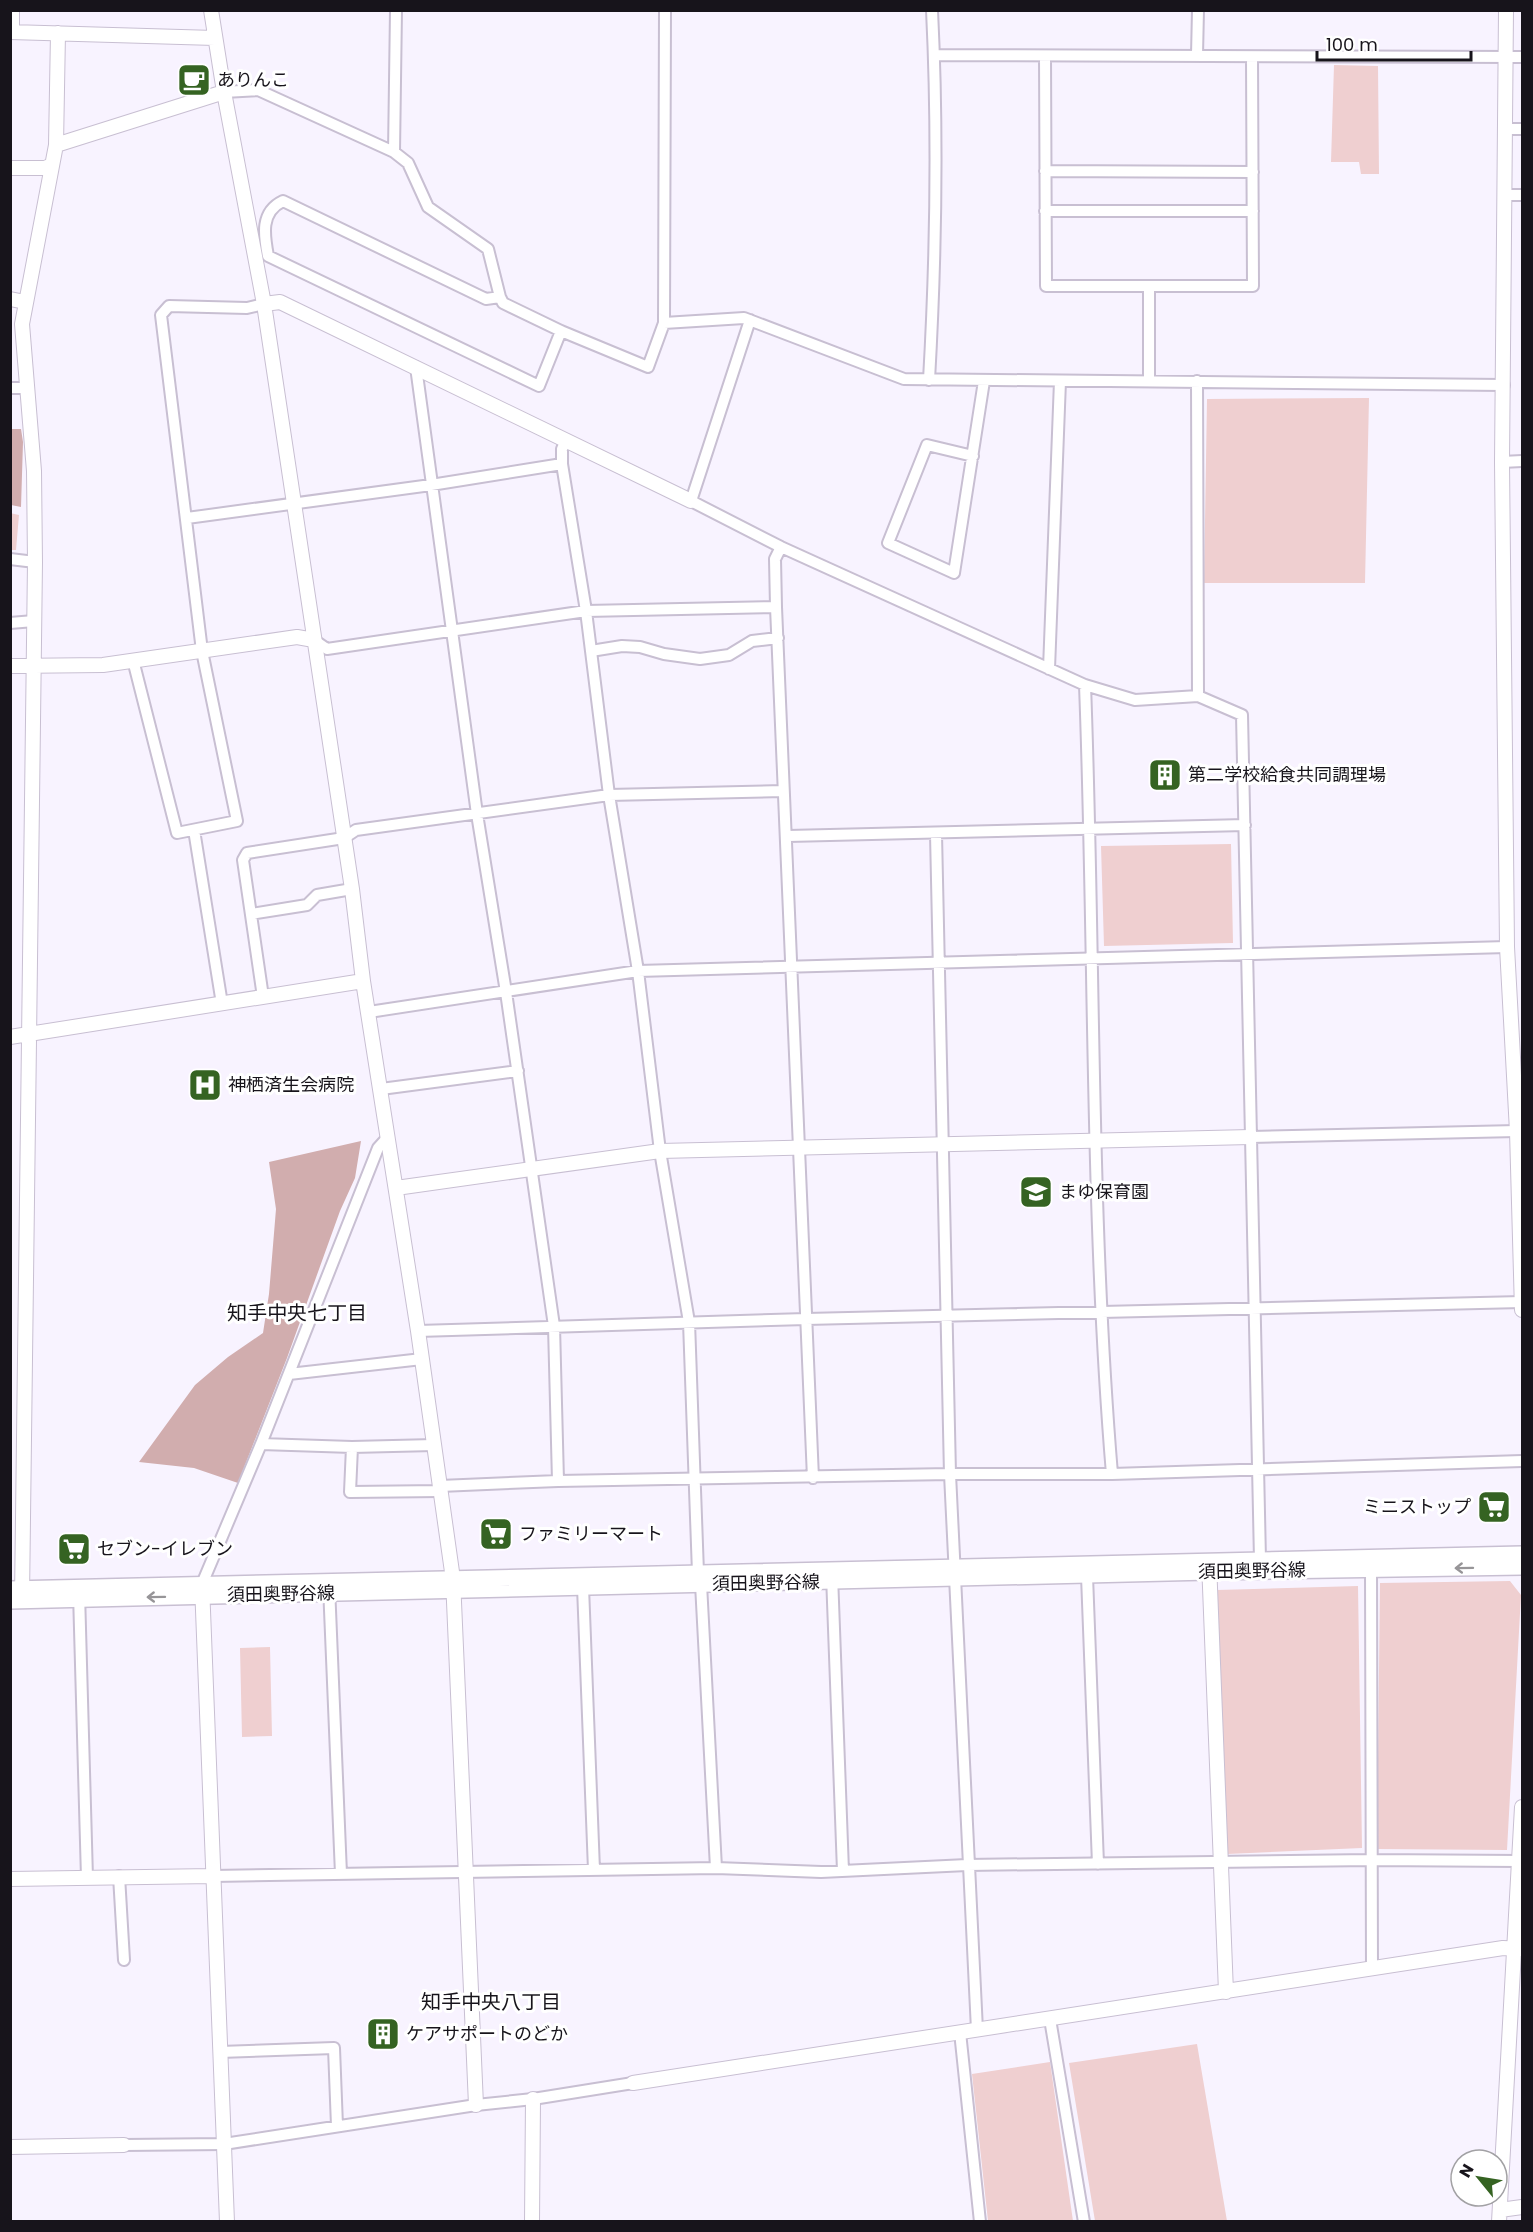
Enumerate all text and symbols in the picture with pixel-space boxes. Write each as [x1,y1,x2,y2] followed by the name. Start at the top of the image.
[1317,24,1472,62] scale bar
[1326,32,1378,57] text: 100 m
[176,62,212,98] cafe icon: ありんこ
[217,67,289,92] place label: ありんこ
[1147,757,1183,793] building icon: 第二学校給食共同調理場
[1188,762,1386,787] place label: 第二学校給食共同調理場
[187,1067,223,1103] hospital icon: 神栖済生会病院
[228,1072,354,1097] place label: 神栖済生会病院
[1018,1174,1054,1210] school or university icon: まゆ保育園
[1059,1179,1149,1204] place label: まゆ保育園
[227,1299,367,1327] district label: 知手中央七丁目
[1476,1489,1512,1525] supermarket icon: ミニストップ
[1363,1494,1471,1519] place label: ミニストップ
[478,1516,514,1552] supermarket icon: ファミリーマート
[519,1521,663,1546] place label: ファミリーマート
[56,1531,92,1567] supermarket icon: セブン-イレブン
[97,1536,233,1561] place label: セブン-イレブン
[1198,1557,1306,1584] street label: 須田奥野谷線
[1455,1562,1475,1574] one-way arrow
[712,1569,820,1596] street label: 須田奥野谷線
[227,1580,335,1607] street label: 須田奥野谷線
[147,1591,167,1603] one-way arrow
[421,1988,561,2016] district label: 知手中央八丁目
[365,2016,401,2052] building icon: ケアサポートのどか
[406,2021,568,2046] place label: ケアサポートのどか
[1449,2148,1509,2208] north arrow
[1453,2160,1479,2182] text: N

